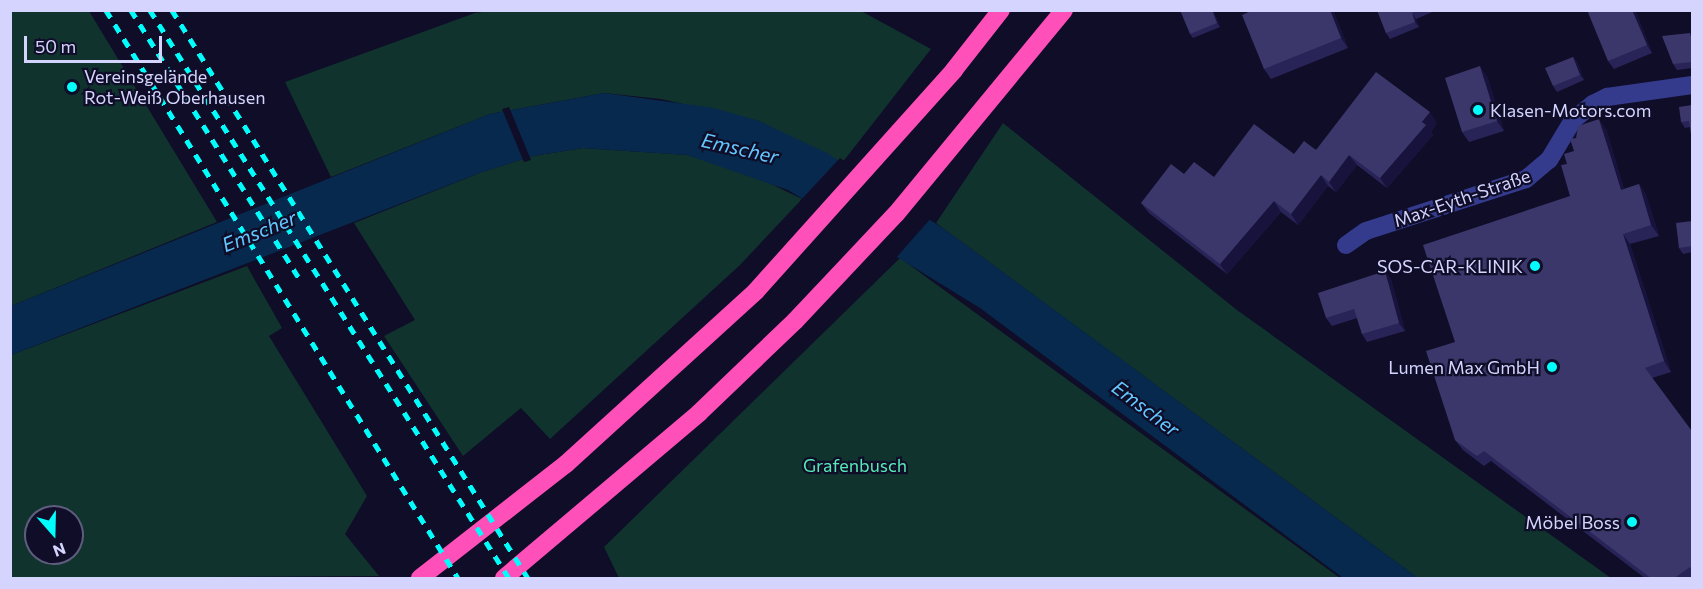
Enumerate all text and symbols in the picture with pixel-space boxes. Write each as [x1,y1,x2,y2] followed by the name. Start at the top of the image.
[27,24,165,62] scale bar
[35,35,76,57] text: 50 m
[84,66,266,109] place label: Vereinsgelände Rot-Weiß Oberhausen
[65,80,79,94] marker: Vereinsgelände Rot-Weiß Oberhausen
[1490,99,1652,121] place label: Klasen-Motors.com
[1471,103,1485,117] marker: Klasen-Motors.com
[699,127,781,169] water label: Emscher
[1391,165,1533,231] street label: Max-Eyth-Straße
[218,205,300,257] water label: Emscher
[1377,255,1523,277] place label: SOS-CAR-KLINIK
[1528,259,1542,273] marker: SOS-CAR-KLINIK
[1388,356,1540,378] place label: Lumen Max GmbH
[1545,360,1559,374] marker: Lumen Max GmbH
[1108,375,1184,441] water label: Emscher
[803,454,907,476] park label: Grafenbusch
[24,505,84,565] north arrow
[1525,511,1620,533] place label: Möbel Boss
[1625,515,1639,529] marker: Möbel Boss
[51,540,69,561] text: N

